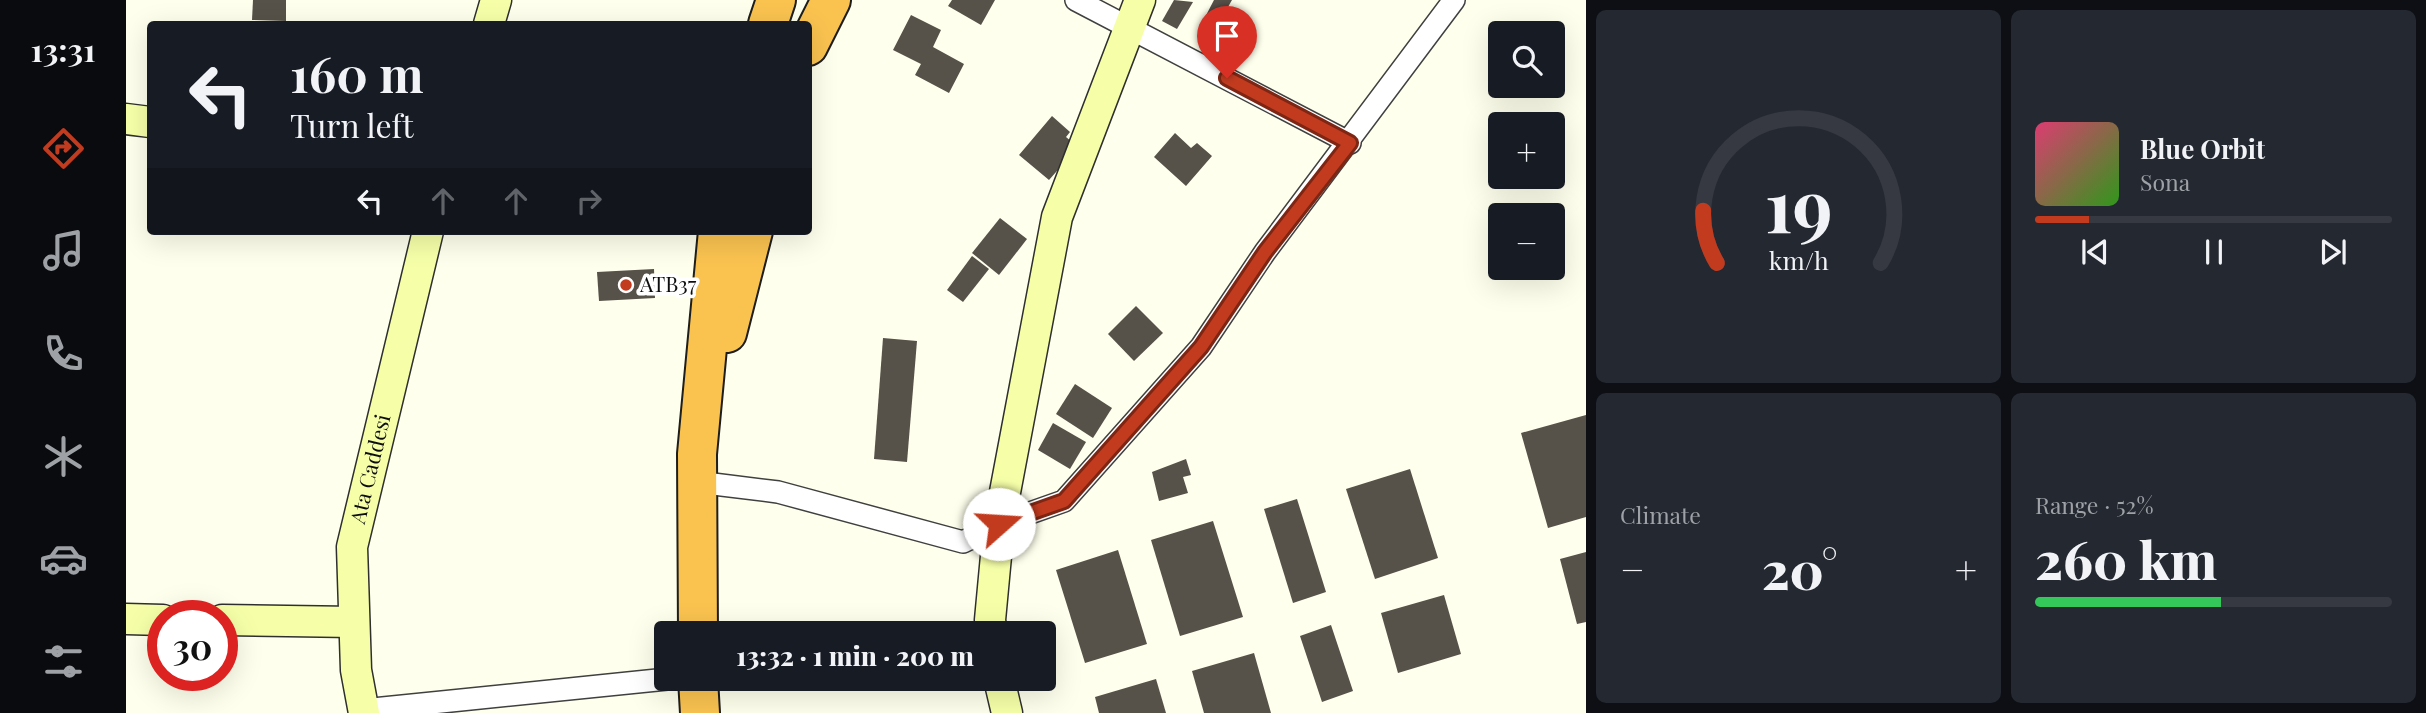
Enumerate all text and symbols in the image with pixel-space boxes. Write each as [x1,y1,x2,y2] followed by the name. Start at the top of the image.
[1197,6,1257,78] pin
[1208,17,1246,55] icon: arrive
[1488,21,1565,280] map controls
[1488,21,1565,98] button: search
[31,27,95,70] text: 13:31
[290,40,424,105] text: 160 m
[175,49,266,140] icon: left
[290,103,414,146] text: Turn left
[1488,112,1565,189] button: +
[39,124,88,173] icon: directions
[2140,131,2265,166] text: Blue Orbit
[1764,154,1833,251] text: 19
[2140,166,2190,197] text: Sona
[351,182,389,220] icon: left
[424,182,462,220] icon: ahead
[497,182,535,220] icon: ahead
[570,182,608,220] icon: right
[1488,203,1565,280] button: −
[39,226,88,275] icon: music
[2076,233,2114,271] icon: previous
[2195,233,2233,271] icon: pause
[2314,233,2352,271] icon: next
[1769,243,1829,276] text: km/h
[639,269,697,297] place label: ATB37
[618,277,634,293] marker: ATB37
[39,329,88,378] icon: phone
[342,411,395,527] street label: Ata Caddesi
[39,432,88,481] icon: climate
[962,487,1036,561] position arrow
[2035,489,2154,520] text: Range · 52%
[1620,499,1701,530] text: Climate
[2035,524,2217,593] text: 260 km
[39,534,88,583] icon: car
[1762,534,1838,603] text: 20°
[1620,543,1645,594] text: −
[1955,543,1977,594] text: +
[147,600,238,691] speed limit sign: 30
[39,637,88,686] icon: filters
[736,638,974,673] text: 13:32 · 1 min · 200 m

